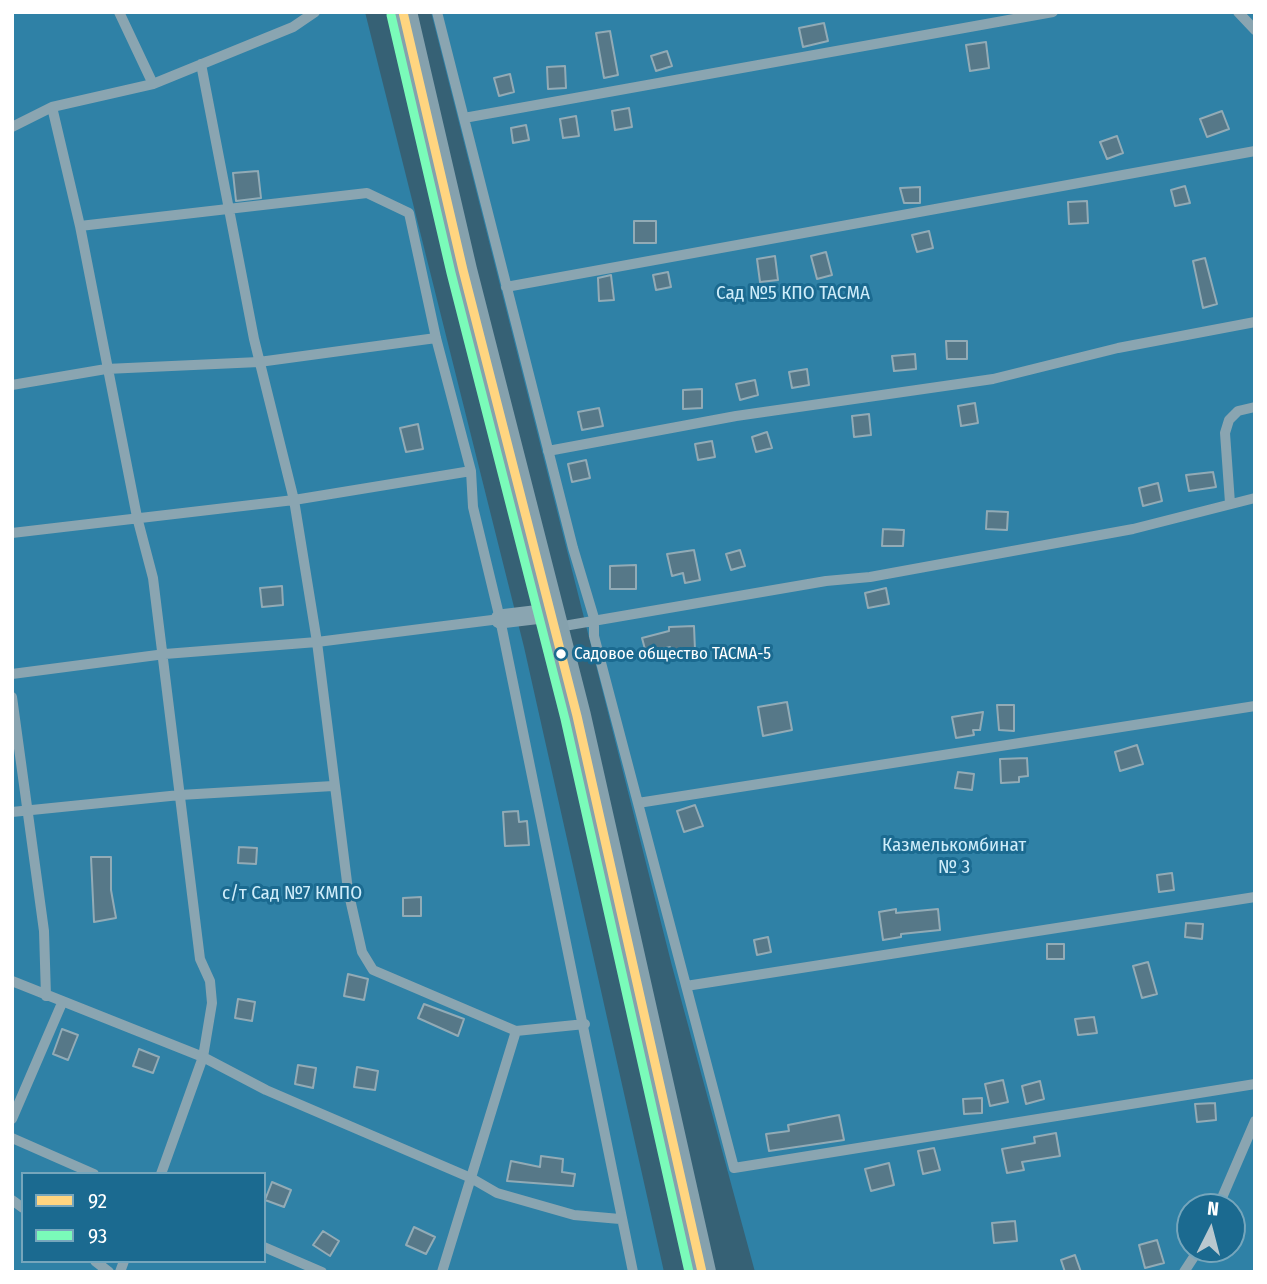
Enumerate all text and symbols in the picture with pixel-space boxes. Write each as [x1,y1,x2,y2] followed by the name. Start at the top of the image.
[716,283,870,305] park label: Сад №5 КПО ТАСМА
[574,644,771,664] place label: Садовое общество ТАСМА-5
[554,647,568,661] marker: Садовое общество ТАСМА-5
[882,835,1026,879] park label: Казмелькомбинат № 3
[222,883,362,905] park label: с/т Сад №7 КМПО
[21,1172,266,1263] legend
[88,1188,107,1214] text: 92
[1176,1193,1246,1263] north arrow
[1206,1197,1220,1221] text: N
[88,1223,107,1249] text: 93

